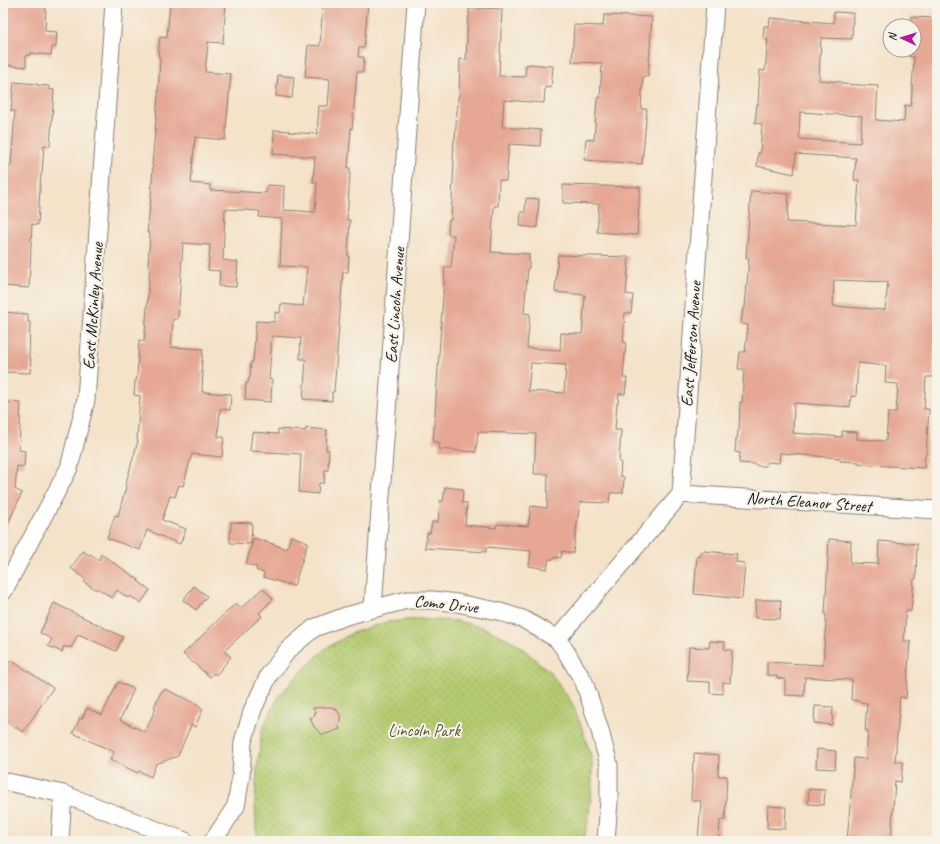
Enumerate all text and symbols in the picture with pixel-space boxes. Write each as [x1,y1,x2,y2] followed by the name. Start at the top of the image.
[882,18,922,58] north arrow
[885,31,899,41] text: N
[78,240,108,370] street label: East McKinley Avenue
[380,245,410,363] street label: East Lincoln Avenue
[676,279,706,407] street label: East Jefferson Avenue
[746,487,874,517] street label: North Eleanor Street
[413,590,480,618] street label: Como Drive
[388,720,461,741] park label: Lincoln Park

